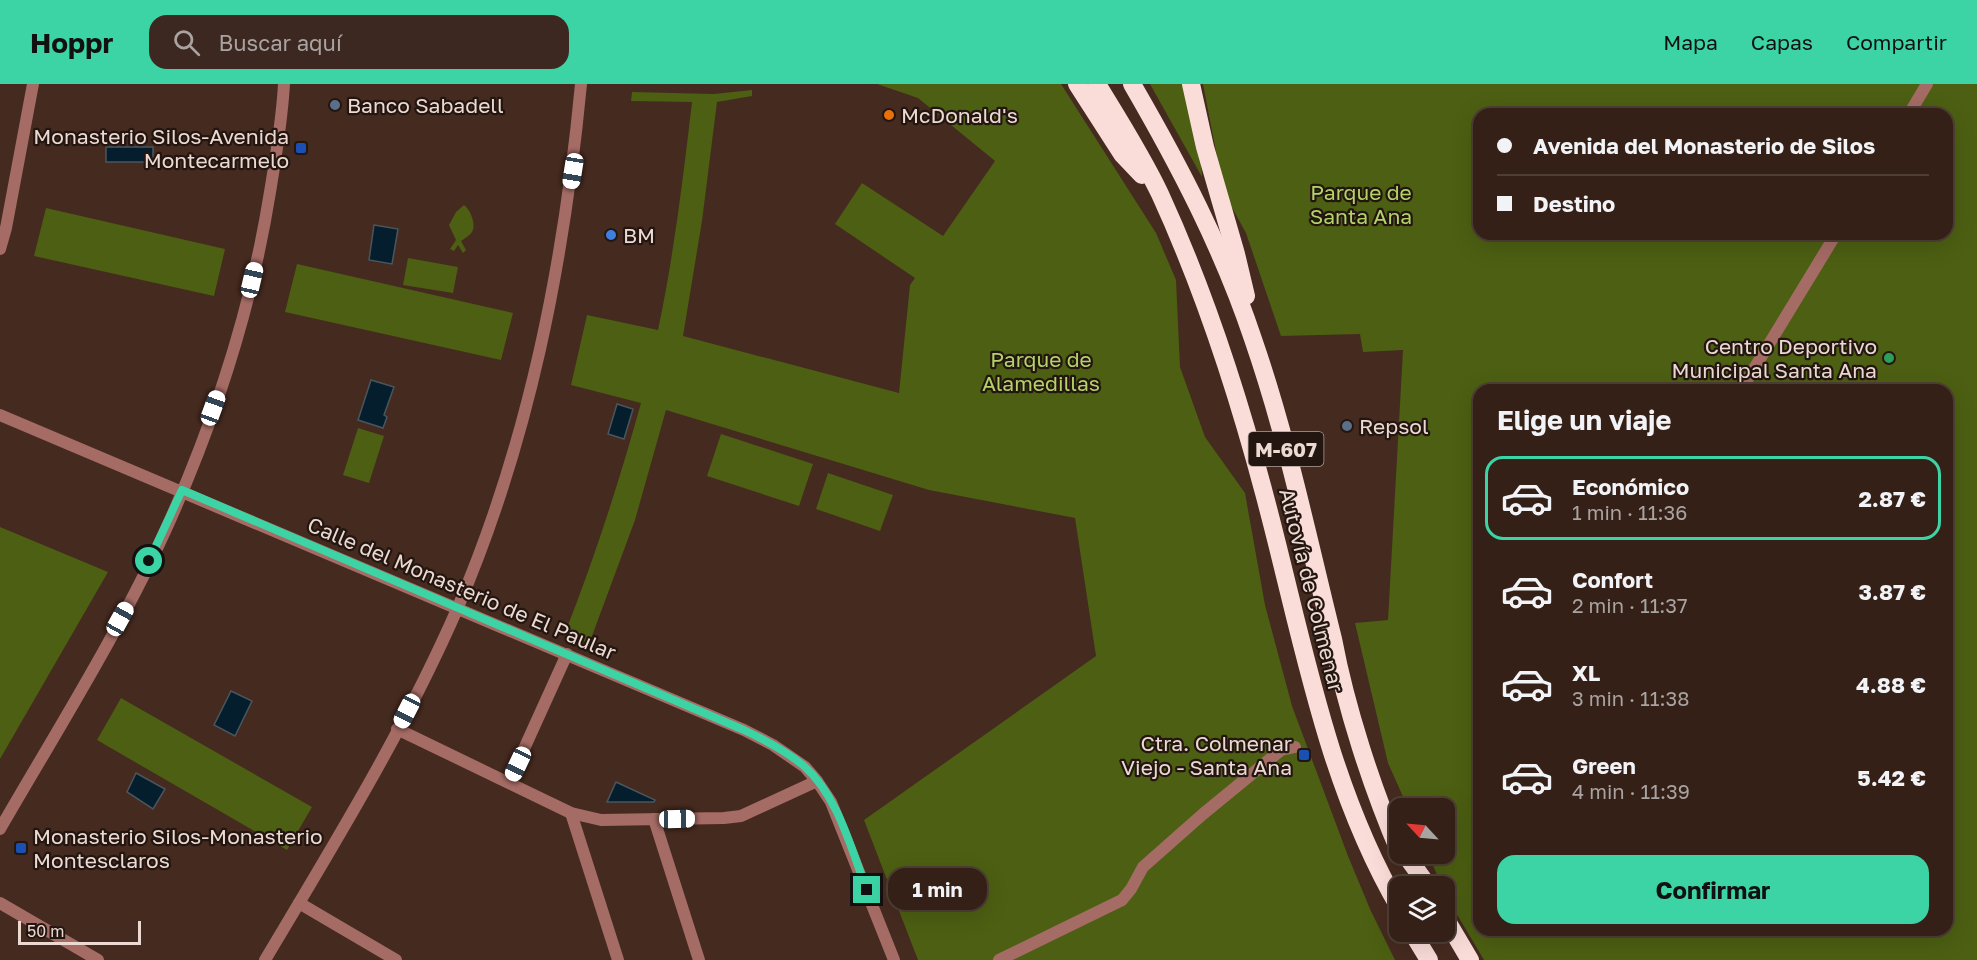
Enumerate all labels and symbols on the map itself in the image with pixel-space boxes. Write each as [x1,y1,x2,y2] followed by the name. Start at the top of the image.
[347,92,504,118] place label: Banco Sabadell
[328,98,342,112] marker: Banco Sabadell
[901,102,1018,128] place label: McDonald's
[882,108,896,122] marker: McDonald's
[33,123,289,173] place label: Monasterio Silos-Avenida Montecarmelo
[294,141,308,155] marker: Monasterio Silos-Avenida Montecarmelo
[561,152,585,190] car
[1310,179,1412,229] park label: Parque de Santa Ana
[623,222,655,248] place label: BM
[604,228,618,242] marker: BM
[239,260,265,300] car
[1671,333,1877,383] place label: Centro Deportivo Municipal Santa Ana
[982,346,1100,396] park label: Parque de Alamedillas
[1882,351,1896,365] marker: Centro Deportivo Municipal Santa Ana
[198,388,228,428] car
[1359,413,1429,439] place label: Repsol
[1340,419,1354,433] marker: Repsol
[1248,432,1324,466] road number: M-607
[1274,485,1350,695] street label: Autovía de Colmenar
[304,511,620,665] street label: Calle del Monasterio de El Paular
[135,547,162,574] route start
[103,599,137,639] car
[391,691,423,731] car
[1121,730,1292,780] place label: Ctra. Colmenar Viejo - Santa Ana
[502,744,534,784] car
[1297,748,1311,762] marker: Ctra. Colmenar Viejo - Santa Ana
[1389,798,1455,864] north arrow
[659,810,695,828] car
[33,823,323,873] place label: Monasterio Silos-Monasterio Montesclaros
[14,841,28,855] marker: Monasterio Silos-Monasterio Montesclaros
[888,869,987,911] callout: 1 min
[853,876,880,903] route end
[18,918,141,946] scale bar

